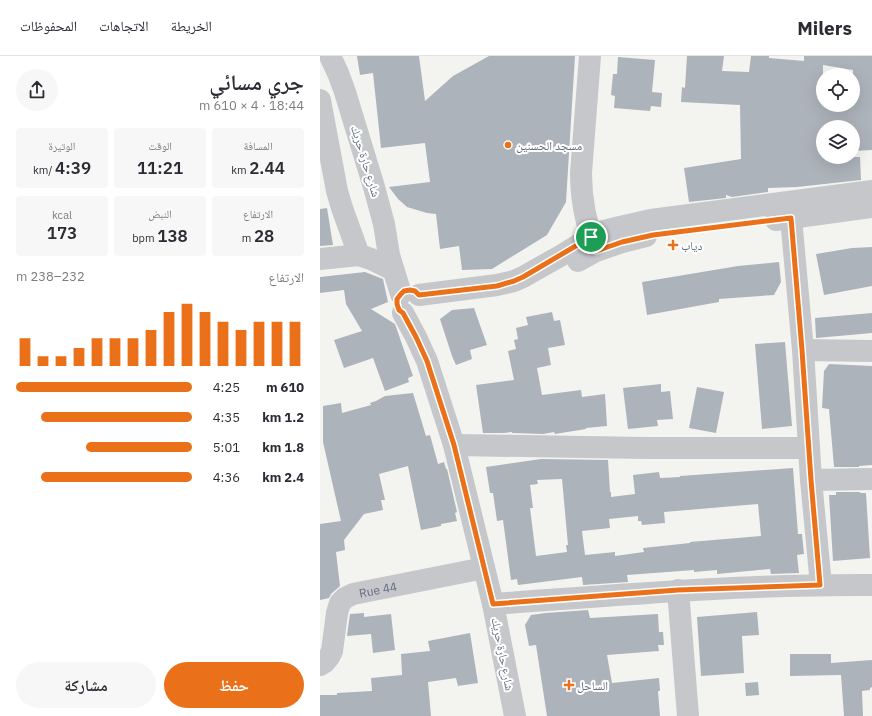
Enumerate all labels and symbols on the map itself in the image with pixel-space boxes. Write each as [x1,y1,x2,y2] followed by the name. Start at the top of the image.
[347,123,384,199] street label: شارع حارة حريك
[516,138,582,153] place label: مسجد الحسنين
[503,140,513,150] marker: مسجد الحسنين
[574,220,608,254] pin
[681,238,702,253] place label: دياب
[668,240,678,250] marker: دياب
[358,578,398,600] street label: Rue 44
[488,616,517,692] street label: شارع حارة حريك
[577,678,608,693] place label: الساحل
[564,680,574,690] marker: الساحل

